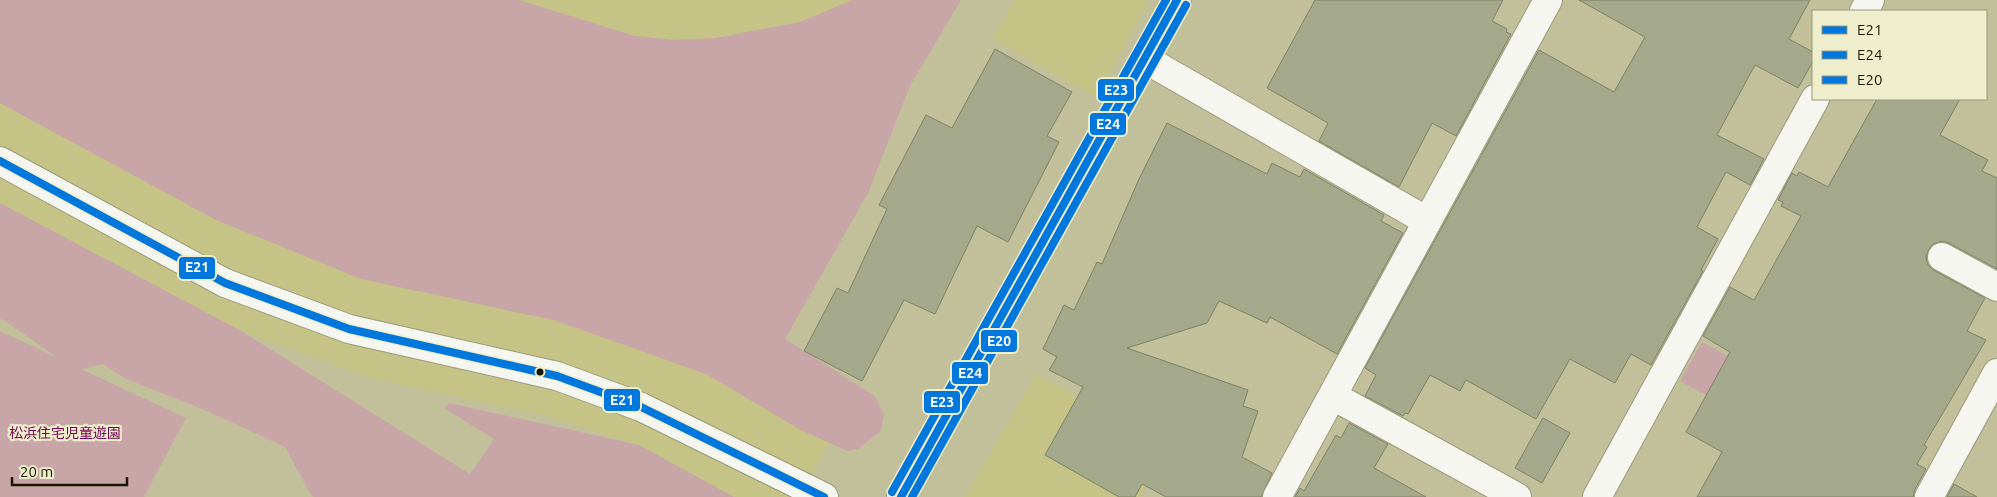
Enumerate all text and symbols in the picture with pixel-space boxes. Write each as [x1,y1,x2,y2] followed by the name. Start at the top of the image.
[1812,10,1987,100] legend
[1857,21,1882,38] text: E21
[1857,46,1882,63] text: E24
[1857,71,1882,88] text: E20
[1097,78,1135,102] line badge: E23
[1104,82,1128,98] text: E23
[1089,112,1127,136] line badge: E24
[1096,116,1120,132] text: E24
[178,256,216,280] line badge: E21
[185,259,209,275] text: E21
[980,329,1018,353] line badge: E20
[987,333,1011,349] text: E20
[951,361,989,385] line badge: E24
[958,365,982,381] text: E24
[535,367,545,377] unlabelled marker
[603,388,641,412] line badge: E21
[923,390,961,414] line badge: E23
[610,392,634,408] text: E21
[930,394,954,410] text: E23
[9,425,121,441] park label: 松浜住宅児童遊園
[12,454,128,486] scale bar
[20,463,53,480] text: 20 m

